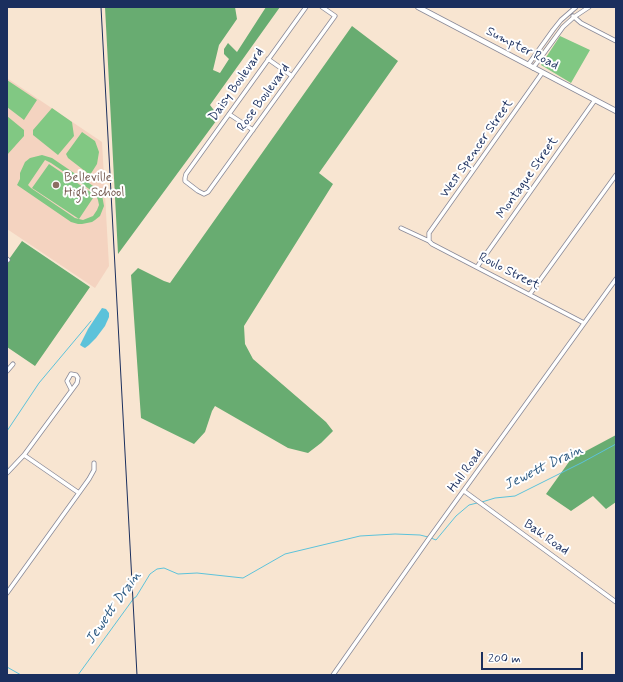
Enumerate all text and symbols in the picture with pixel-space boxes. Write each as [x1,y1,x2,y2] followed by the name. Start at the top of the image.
[483,24,561,74] street label: Sumpter Road
[206,45,268,125] street label: Daisy Boulevard
[234,61,294,135] street label: Rose Boulevard
[437,97,517,201] street label: West Spencer Street
[494,134,562,222] street label: Montague Street
[64,170,125,201] place label: Belleville High School
[51,180,61,190] marker: Belleville High School
[476,250,542,294] street label: Roulo Street
[502,442,586,494] water label: Jewett Drain
[445,446,487,496] street label: Hull Road
[520,517,572,559] street label: Bak Road
[83,568,145,648] water label: Jewett Drain
[483,644,585,670] scale bar
[488,651,521,667] text: 200 m

